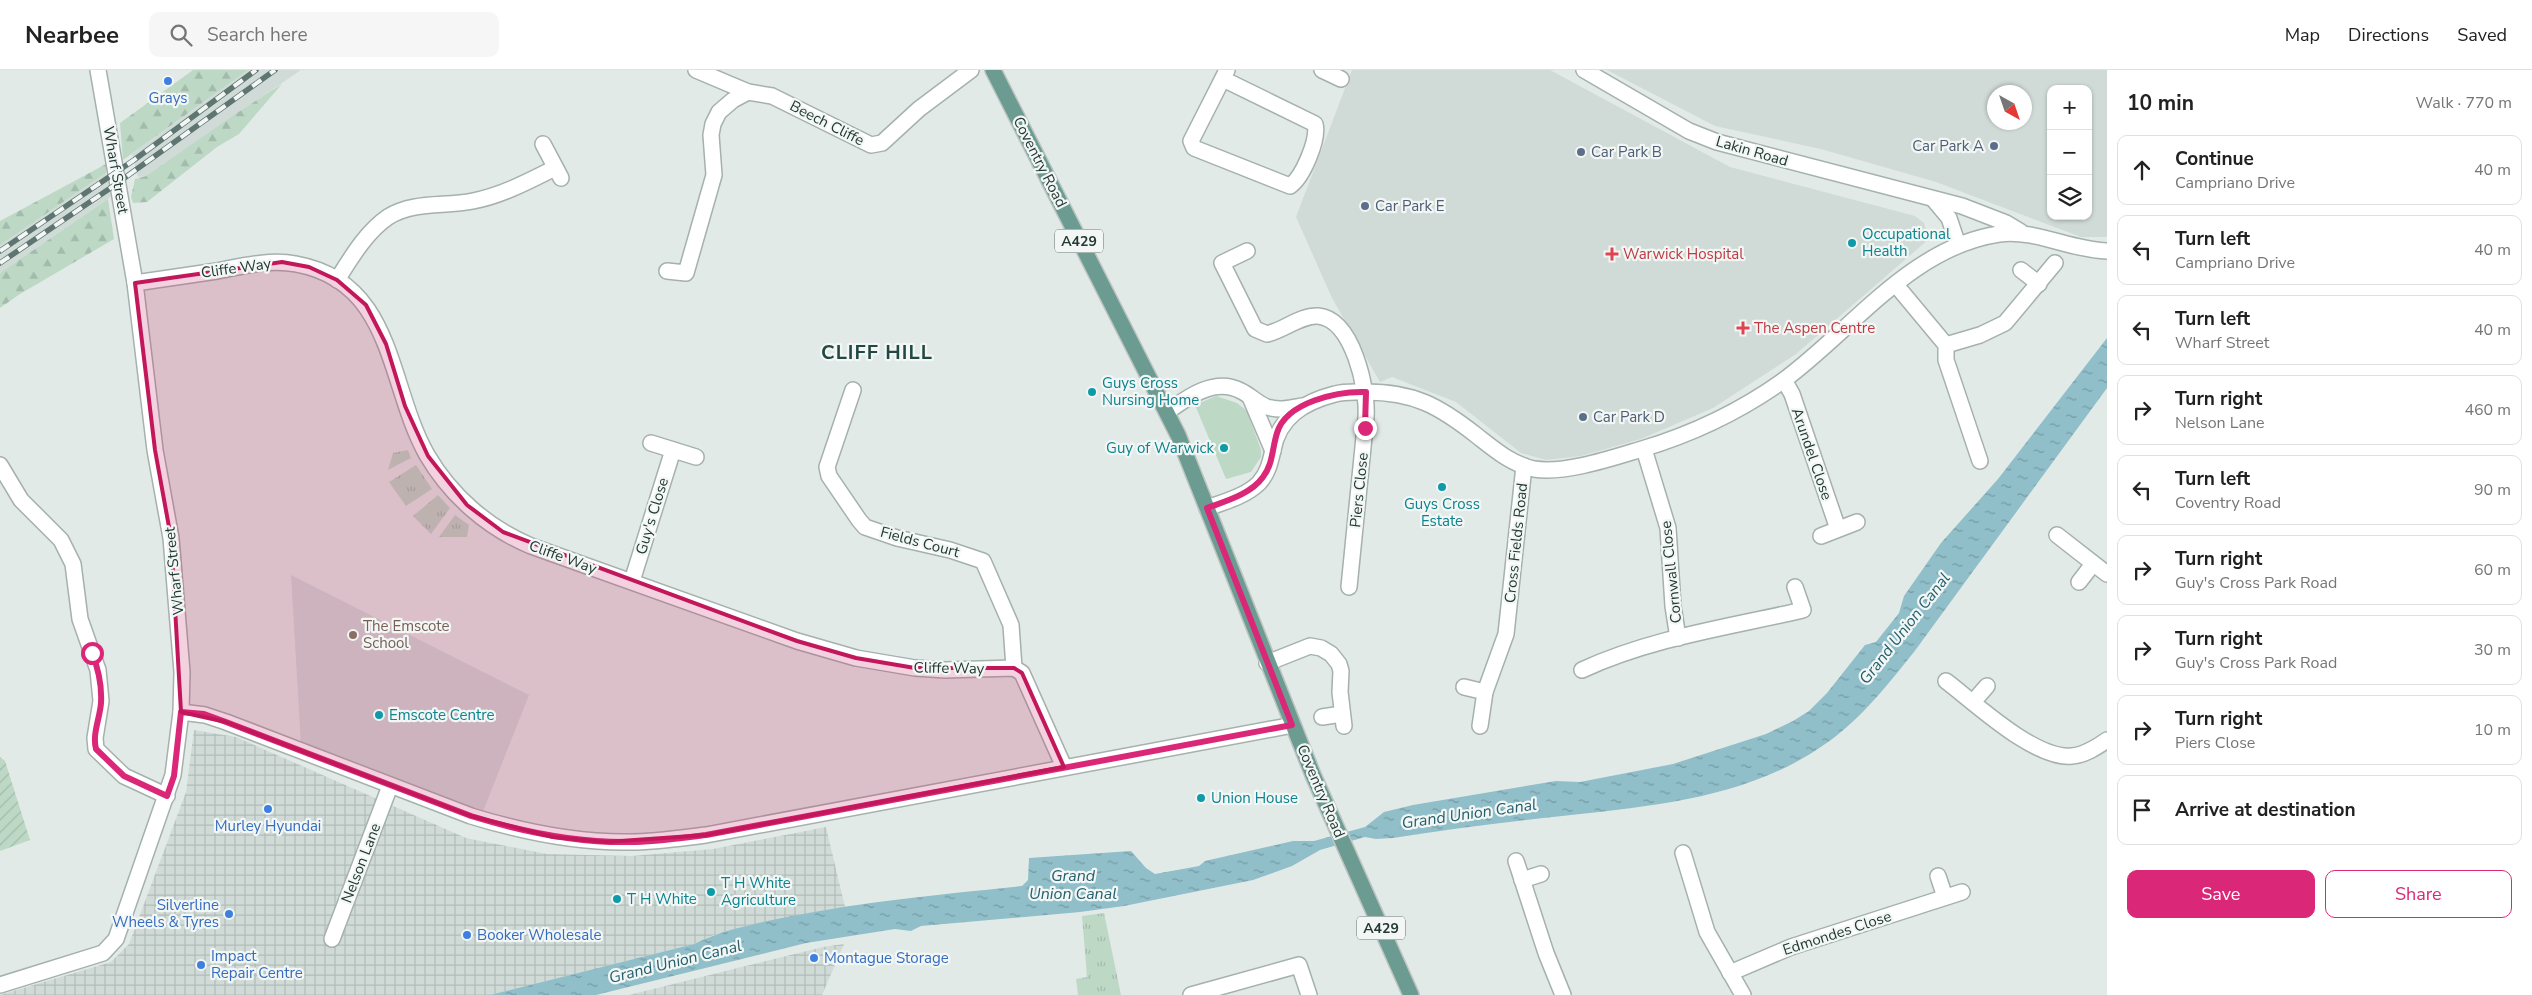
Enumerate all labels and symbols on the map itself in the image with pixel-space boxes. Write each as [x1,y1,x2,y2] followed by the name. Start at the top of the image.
[162,75,174,87] marker: Grays
[1987,85,2032,130] north arrow
[149,88,187,108] place label: Grays
[786,96,868,150] street label: Beech Cliffe
[1009,113,1071,211] street label: Coventry Road
[98,125,134,216] street label: Wharf Street
[1714,131,1790,171] street label: Lakin Road
[1912,136,1984,156] place label: Car Park A
[1988,140,2000,152] marker: Car Park A
[1591,142,1662,162] place label: Car Park B
[1575,146,1587,158] marker: Car Park B
[1375,196,1445,216] place label: Car Park E
[1359,200,1371,212] marker: Car Park E
[1862,224,1951,261] place label: Occupational Health
[1055,230,1103,252] road number: A429
[1846,237,1858,249] marker: Occupational Health
[1623,244,1744,264] place label: Warwick Hospital
[1605,247,1619,261] marker: Warwick Hospital
[200,253,273,283] street label: Cliffe Way
[1754,318,1875,338] place label: The Aspen Centre
[1736,321,1750,335] marker: The Aspen Centre
[821,339,933,366] district label: CLIFF HILL
[1102,373,1199,410] place label: Guys Cross Nursing Home
[1086,386,1098,398] marker: Guys Cross Nursing Home
[1787,405,1837,503] street label: Arundel Close
[1593,407,1665,427] place label: Car Park D
[1577,411,1589,423] marker: Car Park D
[1354,417,1377,440] route end
[1106,438,1214,458] place label: Guy of Warwick
[1218,442,1230,454] marker: Guy of Warwick
[1345,451,1373,529] street label: Piers Close
[631,475,673,557] street label: Guy's Close
[1436,481,1448,493] marker: Guys Cross Estate
[1500,482,1532,604] street label: Cross Fields Road
[1404,494,1480,531] place label: Guys Cross Estate
[1656,520,1686,624] street label: Cornwall Close
[878,522,963,562] street label: Fields Court
[159,525,189,616] street label: Wharf Street
[526,536,600,579] street label: Cliffe Way
[1854,568,1956,689] water label: Grand Union Canal
[363,616,449,653] place label: The Emscote School
[347,629,359,641] marker: The Emscote School
[81,642,104,665] route start
[914,657,985,679] street label: Cliffe Way
[389,705,494,725] place label: Emscote Centre
[373,709,385,721] marker: Emscote Centre
[1292,741,1350,841] street label: Coventry Road
[1211,788,1298,808] place label: Union House
[1195,792,1207,804] marker: Union House
[1400,794,1538,834] water label: Grand Union Canal
[262,803,274,815] marker: Murley Hyundai
[215,816,321,836] place label: Murley Hyundai
[337,820,385,906] street label: Nelson Lane
[1029,865,1117,905] water label: Grand Union Canal
[721,873,796,910] place label: T H White Agriculture
[705,886,717,898] marker: T H White Agriculture
[627,889,697,909] place label: T H White
[611,893,623,905] marker: T H White
[112,895,219,932] place label: Silverline Wheels & Tyres
[1780,906,1894,960] street label: Edmondes Close
[223,908,235,920] marker: Silverline Wheels & Tyres
[1357,916,1405,940] road number: A429
[477,925,602,945] place label: Booker Wholesale
[461,929,473,941] marker: Booker Wholesale
[607,935,744,989] water label: Grand Union Canal
[211,946,303,983] place label: Impact Repair Centre
[824,948,949,968] place label: Montague Storage
[808,952,820,964] marker: Montague Storage
[195,959,207,971] marker: Impact Repair Centre

